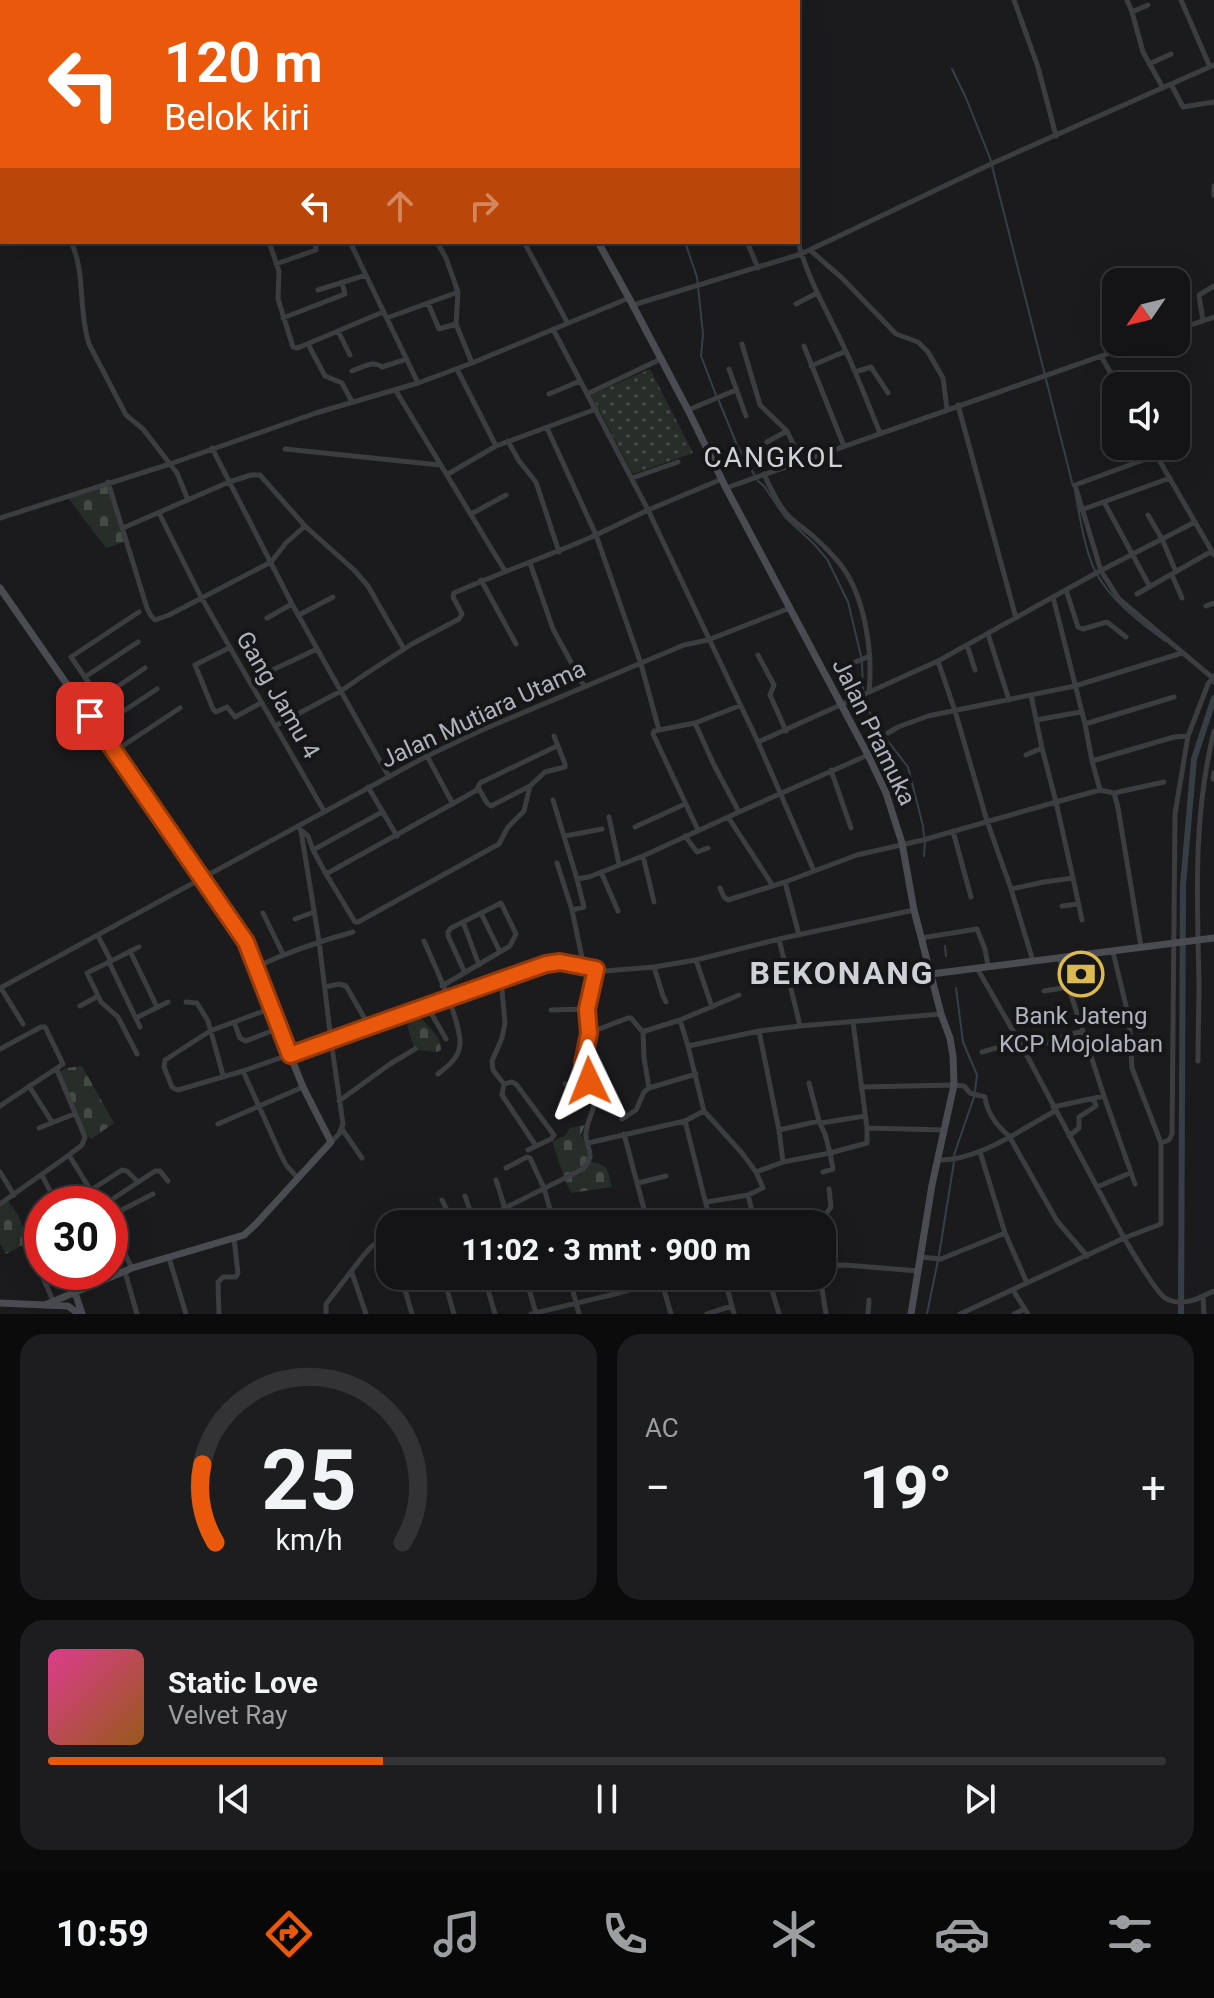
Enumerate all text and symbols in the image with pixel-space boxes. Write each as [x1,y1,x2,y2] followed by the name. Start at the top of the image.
[164,30,323,96] text: 120 m
[32,32,136,136] icon: left
[164,97,310,139] text: Belok kiri
[294,184,338,228] icon: left
[378,184,422,228] icon: ahead
[462,184,506,228] icon: right
[1102,268,1190,356] north arrow
[1102,268,1190,460] map controls
[1102,372,1190,460] button: sound
[703,441,845,474] district label: CANGKOL
[230,626,326,764] street label: Gang Jamu 4
[376,654,590,774] street label: Jalan Mutiara Utama
[826,654,922,810] street label: Jalan Pramuka
[56,682,124,750] pin
[68,694,112,738] icon: arrive
[1057,950,1105,998] bank icon: Bank Jateng KCP Mojolaban
[749,954,935,992] district label: BEKONANG
[999,1002,1163,1058] place label: Bank Jateng KCP Mojolaban
[547,1039,631,1123] position arrow
[24,1186,128,1290] speed limit sign: 30
[461,1232,751,1267] text: 11:02 · 3 mnt · 900 m
[645,1413,679,1443] text: AC
[261,1432,356,1529] text: 25
[859,1452,952,1523] text: 19°
[645,1462,670,1514] text: −
[1141,1462,1166,1514] text: +
[275,1523,342,1557] text: km/h
[168,1665,318,1700] text: Static Love
[168,1700,288,1730] text: Velvet Ray
[212,1777,256,1821] icon: previous
[585,1777,629,1821] icon: pause
[958,1777,1002,1821] icon: next
[261,1906,317,1962] icon: directions
[429,1906,485,1962] icon: music
[597,1906,653,1962] icon: phone
[766,1906,822,1962] icon: climate
[934,1906,990,1962] icon: car
[1102,1906,1158,1962] icon: filters
[56,1913,149,1955] text: 10:59

